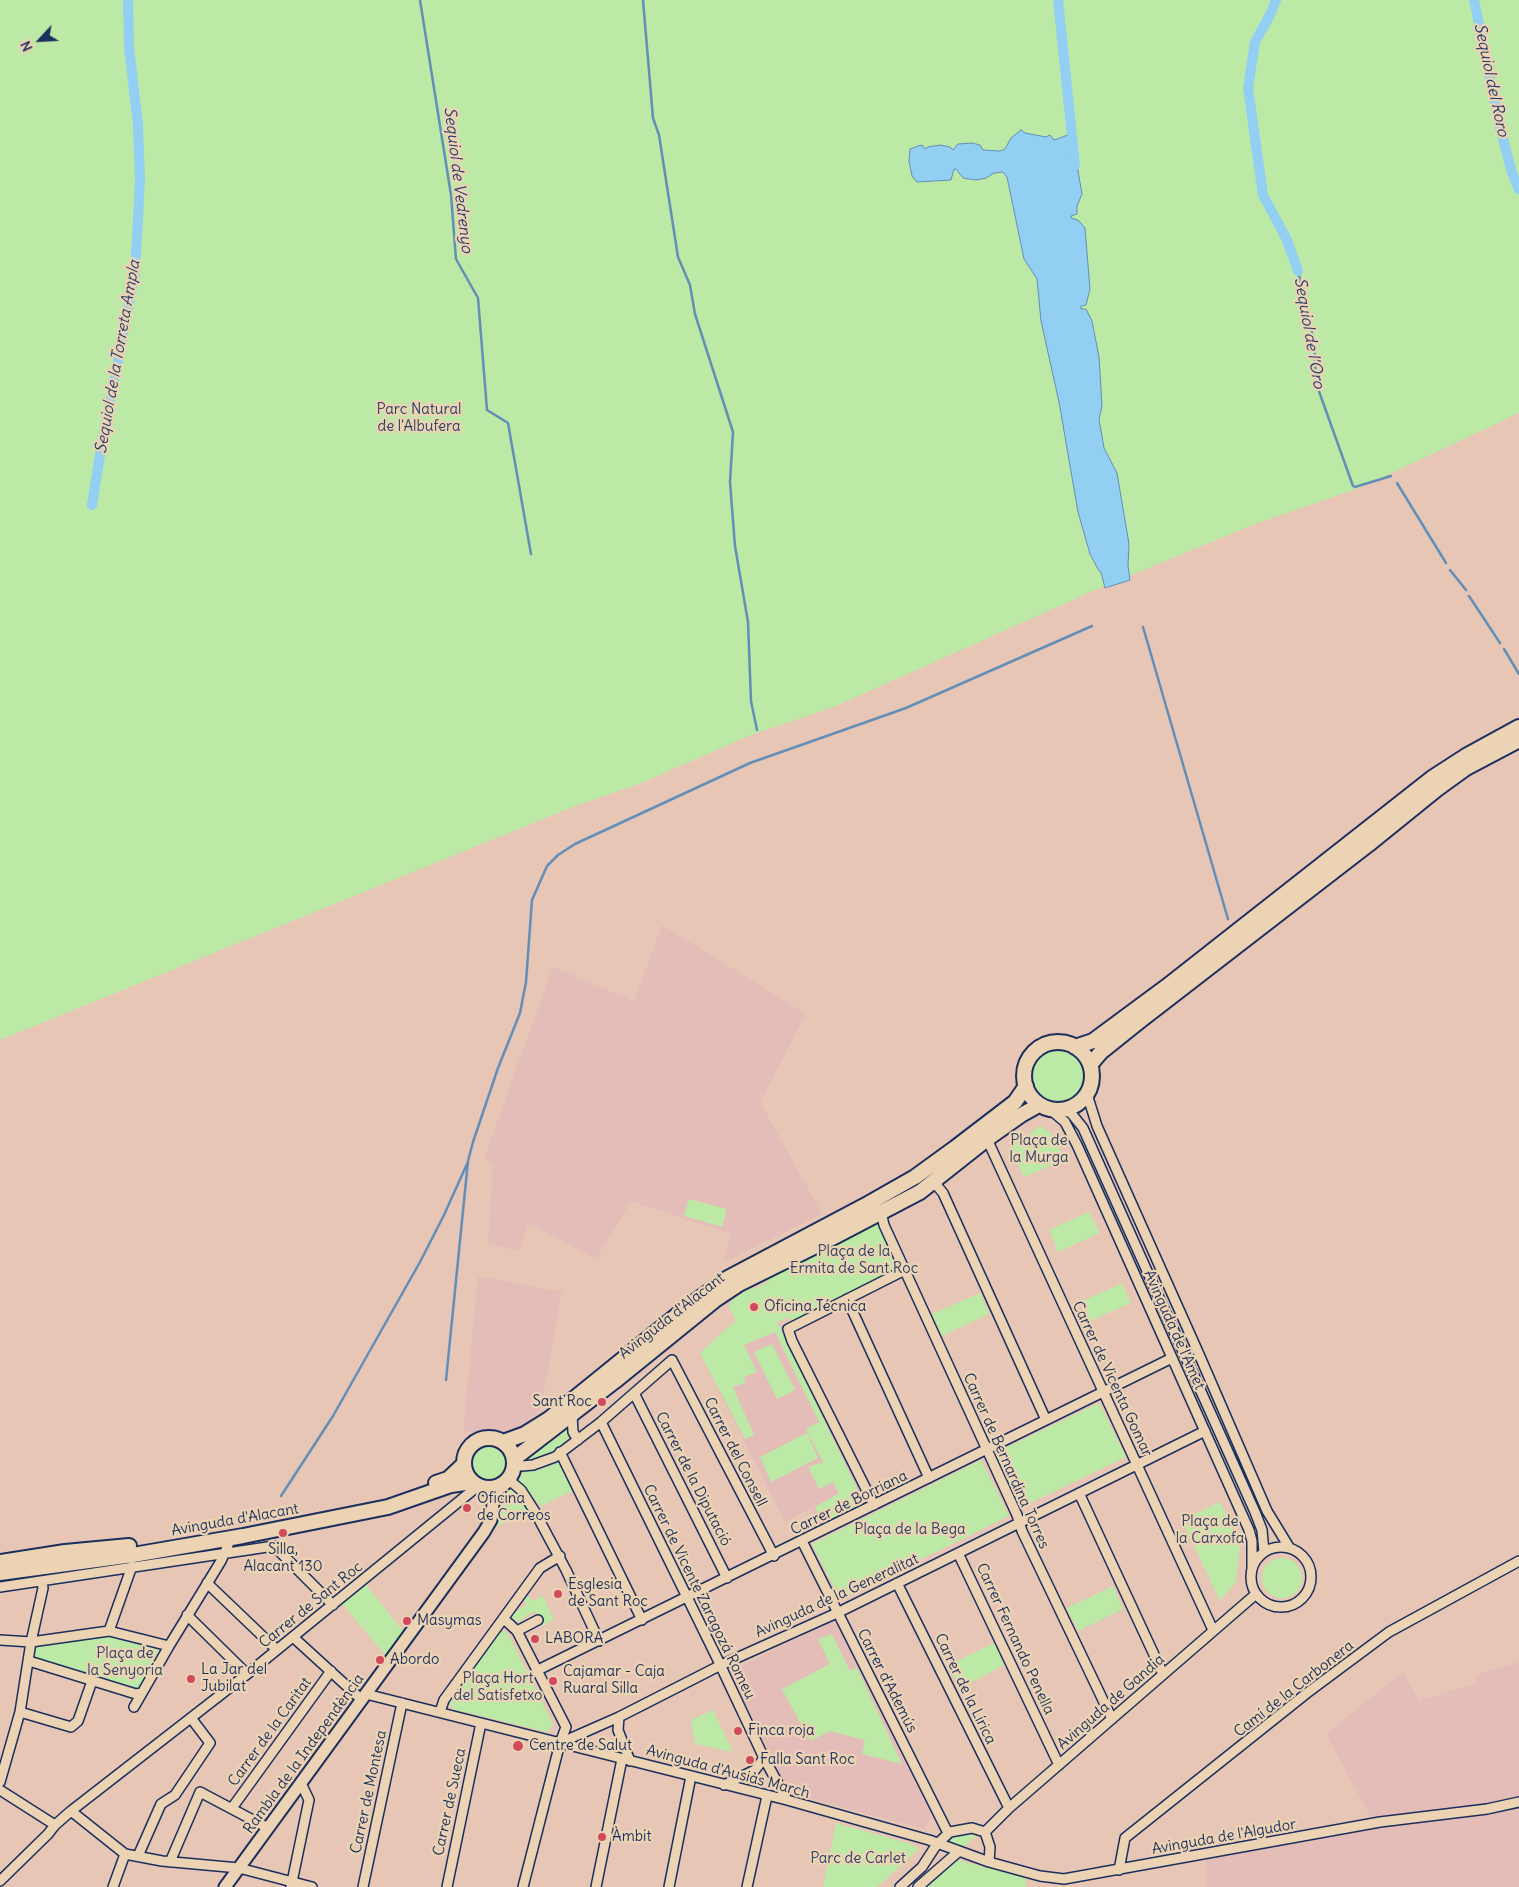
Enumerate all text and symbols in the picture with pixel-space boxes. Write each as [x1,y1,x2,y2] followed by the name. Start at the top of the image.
[15,15,65,65] north arrow
[1470,22,1512,138] water label: Sequiol del Roro
[16,38,37,55] text: N
[440,106,476,254] water label: Sequiol de Vedrenyo
[92,259,144,455] water label: Sequiol de la Torreta Ampla
[1290,276,1328,390] water label: Sequiol de l’Oro
[377,401,461,436] park label: Parc Natural de l'Albufera
[1009,1132,1069,1167] park label: Plaça de la Murga
[790,1243,918,1278] park label: Plaça de la Ermita de Sant Roc
[1140,1267,1208,1393] street label: Avinguda de l'Amet
[616,1269,728,1363] street label: Avinguda d'Alacant
[764,1298,866,1316] place label: Oficina Técnica
[1068,1298,1156,1460] street label: Carrer de Vicenta Gomar
[748,1301,760,1313] marker: Oficina Técnica
[959,1370,1053,1552] street label: Carrer de Bernardina Torres
[532,1393,592,1411] place label: Sant Roc
[700,1394,770,1510] street label: Carrer del Consell
[596,1396,608,1408] marker: Sant Roc
[651,1409,735,1549] street label: Carrer de la Diputació
[788,1467,910,1539] street label: Carrer de Borriana
[639,1482,759,1702] street label: Carrer de Vicente Zaragozá Romeu
[477,1490,551,1525] place label: Oficina de Correos
[170,1500,300,1540] street label: Avinguda d'Alacant
[461,1502,473,1514] marker: Oficina de Correos
[1176,1513,1244,1548] park label: Plaça de la Carxofa
[854,1521,966,1539] park label: Plaça de la Bega
[277,1527,289,1539] marker: Silla, Alacant 130
[243,1541,323,1576] place label: Silla, Alacant 130
[752,1550,922,1642] street label: Avinguda de la Generalitat
[256,1558,366,1652] street label: Carrer de Sant Roc
[972,1560,1058,1718] street label: Carrer Fernando Penella
[568,1576,648,1611] place label: Esglesia de Sant Roc
[552,1588,564,1600] marker: Esglesia de Sant Roc
[417,1612,482,1630] place label: Masymas
[401,1615,413,1627] marker: Masymas
[853,1626,921,1736] street label: Carrer d'Ademús
[545,1630,603,1648] place label: LABORA
[930,1631,1000,1747] street label: Carrer de la Lírica
[529,1633,541,1645] marker: LABORA
[1231,1637,1357,1741] street label: Camí de la Carbonera
[87,1645,163,1680] park label: Plaça de la Senyoria
[390,1651,440,1669] place label: Abordo
[1054,1651,1168,1753] street label: Avinguda de Gandia
[374,1654,386,1666] marker: Abordo
[201,1661,267,1696] place label: La Jar del Jubilat
[563,1663,665,1698] place label: Cajamar - Caja Ruaral Silla
[453,1670,543,1705] park label: Plaça Hort del Satisfetxo
[240,1671,368,1837] street label: Rambla de la Independència
[185,1673,197,1685] marker: La Jar del Jubilat
[224,1674,316,1790] street label: Carrer de la Caritat
[547,1675,559,1687] marker: Cajamar - Caja Ruaral Silla
[748,1722,815,1740] place label: Finca roja
[732,1725,744,1737] marker: Finca roja
[347,1729,391,1855] street label: Carrer de Montesa
[529,1737,632,1755] place label: Centre de Salut
[511,1739,525,1753] marker: Centre de Salut
[644,1742,812,1802] street label: Avinguda d'Ausiàs March
[430,1747,470,1857] street label: Carrer de Sueca
[760,1751,855,1769] place label: Falla Sant Roc
[744,1754,756,1766] marker: Falla Sant Roc
[1150,1815,1298,1859] street label: Avinguda de l'Algudor
[612,1828,651,1846] place label: Àmbit
[596,1831,608,1843] marker: Àmbit
[810,1850,906,1868] park label: Parc de Carlet

